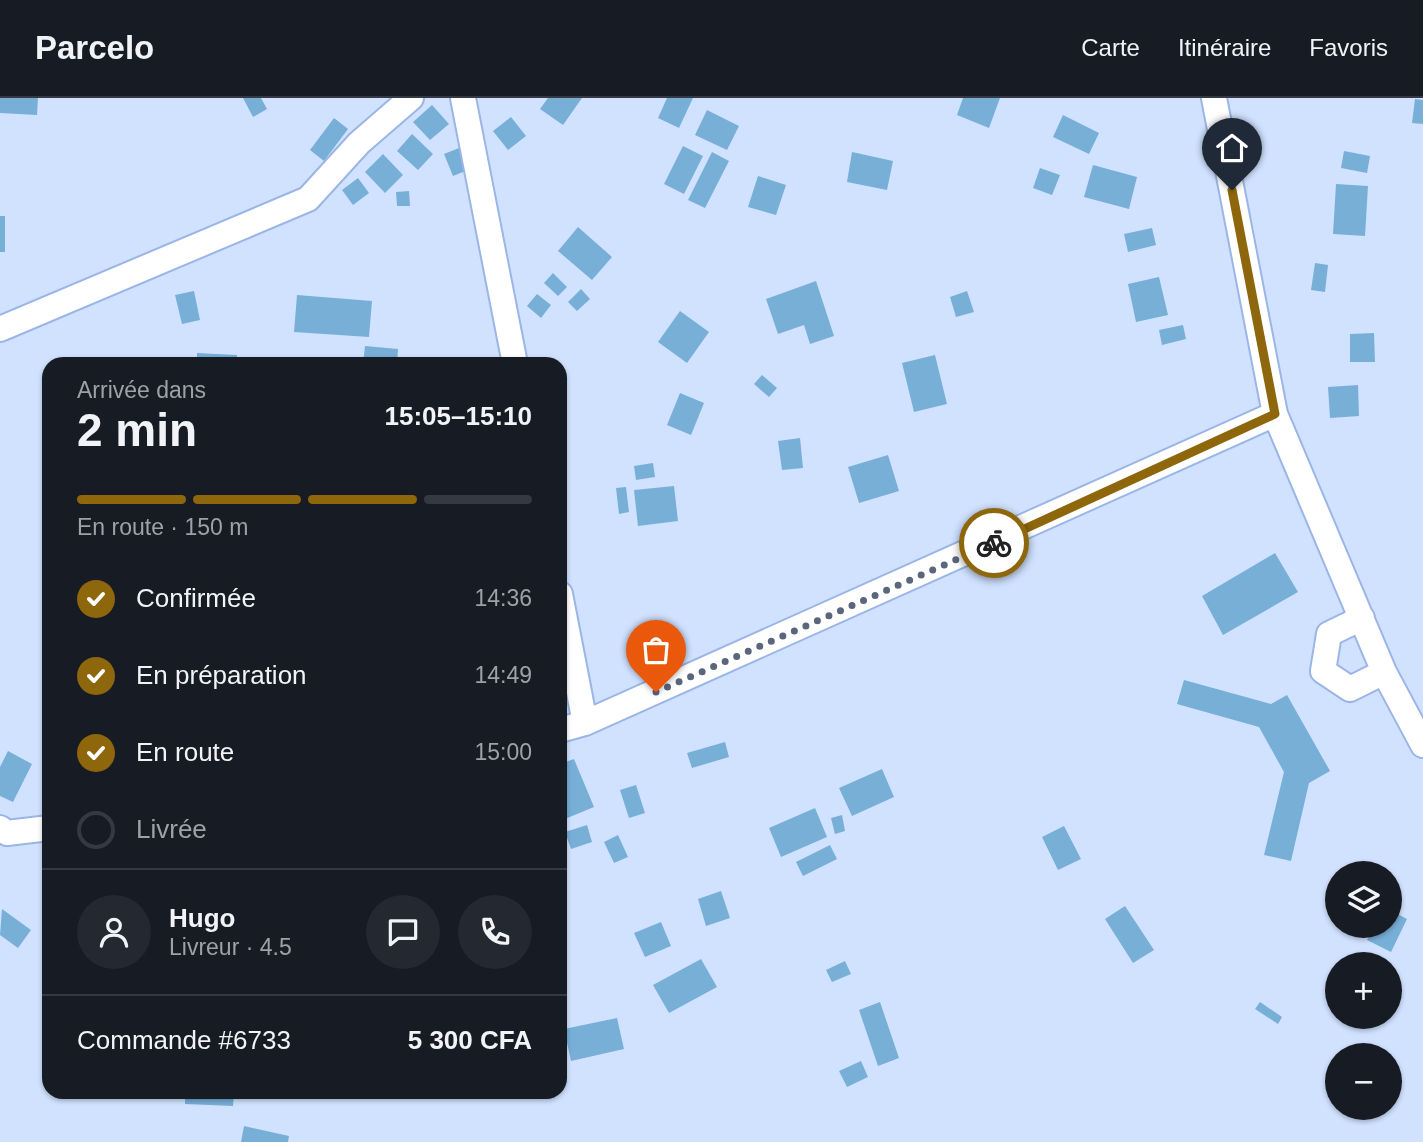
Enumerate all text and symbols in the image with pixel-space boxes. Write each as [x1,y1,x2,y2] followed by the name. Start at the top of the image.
[35,29,154,66] text: Parcelo
[1081,34,1140,61] text: Carte
[1178,34,1271,61] text: Itinéraire
[1309,34,1388,61] text: Favoris
[1202,118,1262,190] pin
[1213,129,1251,167] icon: home
[77,377,206,403] text: Arrivée dans
[385,401,532,431] text: 15:05–15:10
[77,404,197,456] text: 2 min
[959,508,1029,578] courier
[77,514,248,540] text: En route · 150 m
[975,524,1013,562] icon: bike
[77,580,115,618] icon: check
[136,583,256,613] text: Confirmée
[474,585,532,611] text: 14:36
[626,620,686,692] pin
[637,631,675,669] icon: bag
[77,657,115,695] icon: check
[136,660,307,690] text: En préparation
[474,662,532,688] text: 14:49
[77,734,115,772] icon: check
[136,737,234,767] text: En route
[474,739,532,765] text: 15:00
[136,814,207,844] text: Livrée
[1325,861,1402,1120] map controls
[1325,861,1402,938] button: layers
[77,895,151,969] button: person
[366,895,440,969] button: chat
[458,895,532,969] button: phone
[169,903,235,933] text: Hugo
[169,934,292,960] text: Livreur · 4.5
[1325,952,1402,1029] button: +
[77,1025,291,1055] text: Commande #6733
[408,1025,532,1055] text: 5 300 CFA
[1325,1043,1402,1120] button: −

